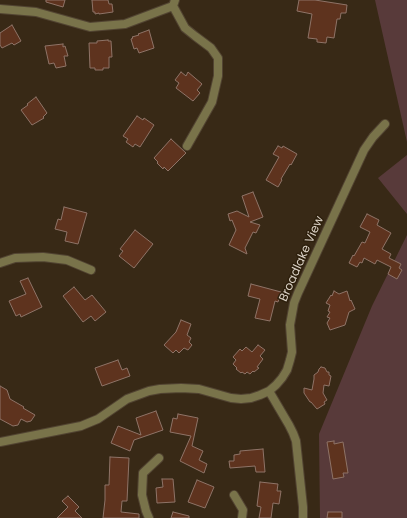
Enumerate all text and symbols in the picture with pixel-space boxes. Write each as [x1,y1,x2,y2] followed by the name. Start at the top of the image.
[277,214,327,304] street label: Broadlake View

